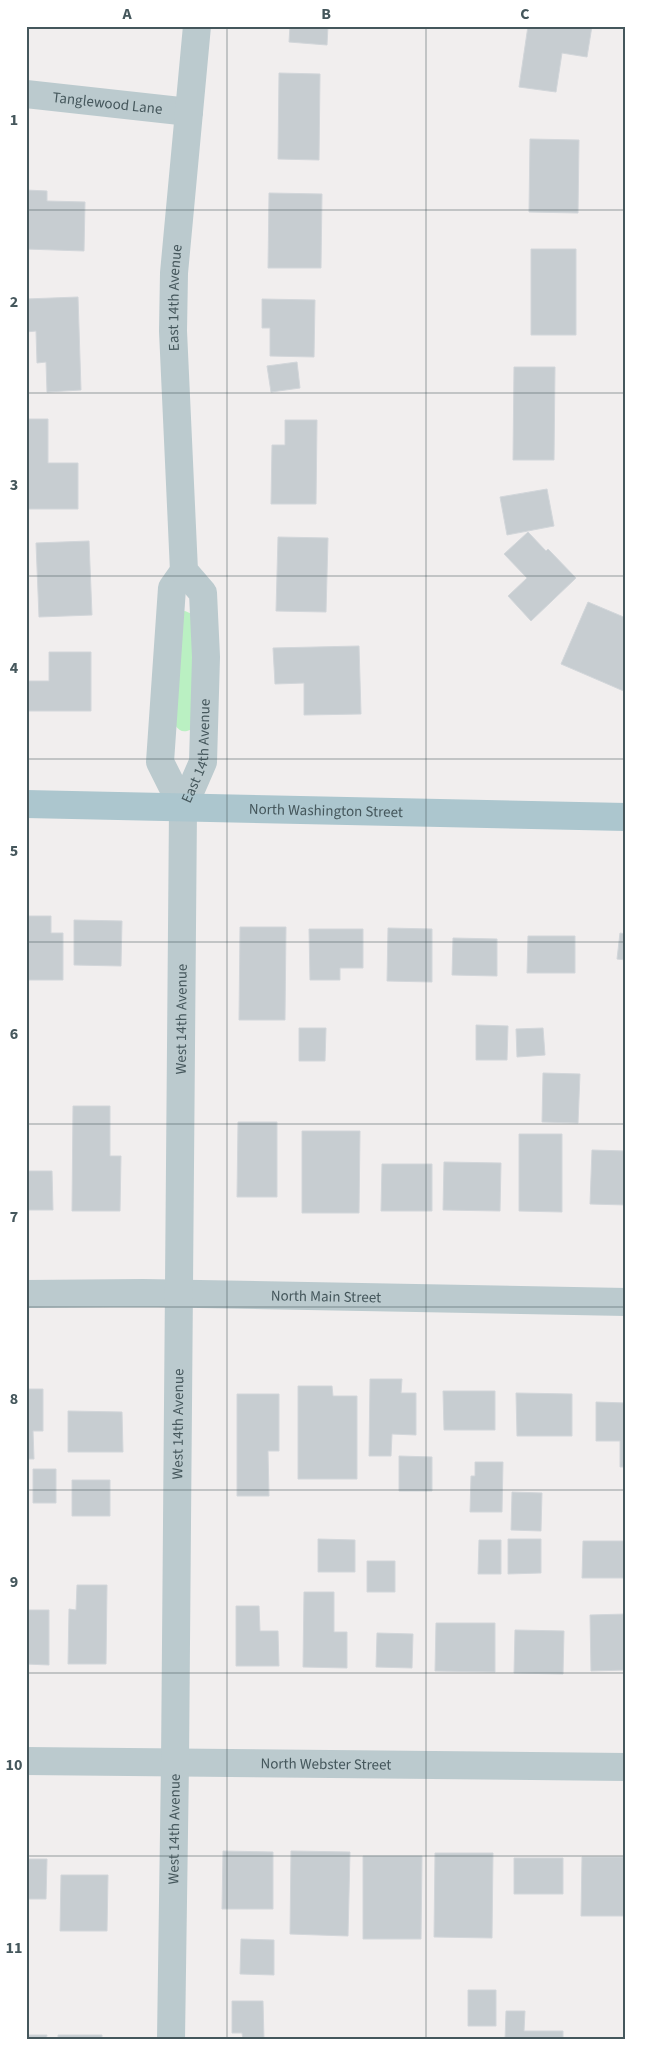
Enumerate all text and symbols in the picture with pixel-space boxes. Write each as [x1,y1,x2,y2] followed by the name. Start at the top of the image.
[121,3,132,25] text: A
[321,3,331,25] text: B
[520,3,530,25] text: C
[51,87,164,120] street label: Tanglewood Lane
[10,109,18,131] text: 1
[163,243,188,352] street label: East 14th Avenue
[10,291,18,313] text: 2
[10,474,18,496] text: 3
[10,657,19,679] text: 4
[176,698,216,807] street label: East 14th Avenue
[249,799,403,823] street label: North Washington Street
[10,840,18,862] text: 5
[171,964,193,1075] street label: West 14th Avenue
[10,1023,18,1045] text: 6
[10,1206,18,1228] text: 7
[271,1285,381,1308] street label: North Main Street
[167,1369,189,1480] street label: West 14th Avenue
[10,1388,18,1410] text: 8
[10,1571,18,1593] text: 9
[260,1753,392,1776] street label: North Webster Street
[6,1754,22,1776] text: 10
[163,1773,186,1885] street label: West 14th Avenue
[6,1937,22,1959] text: 11

